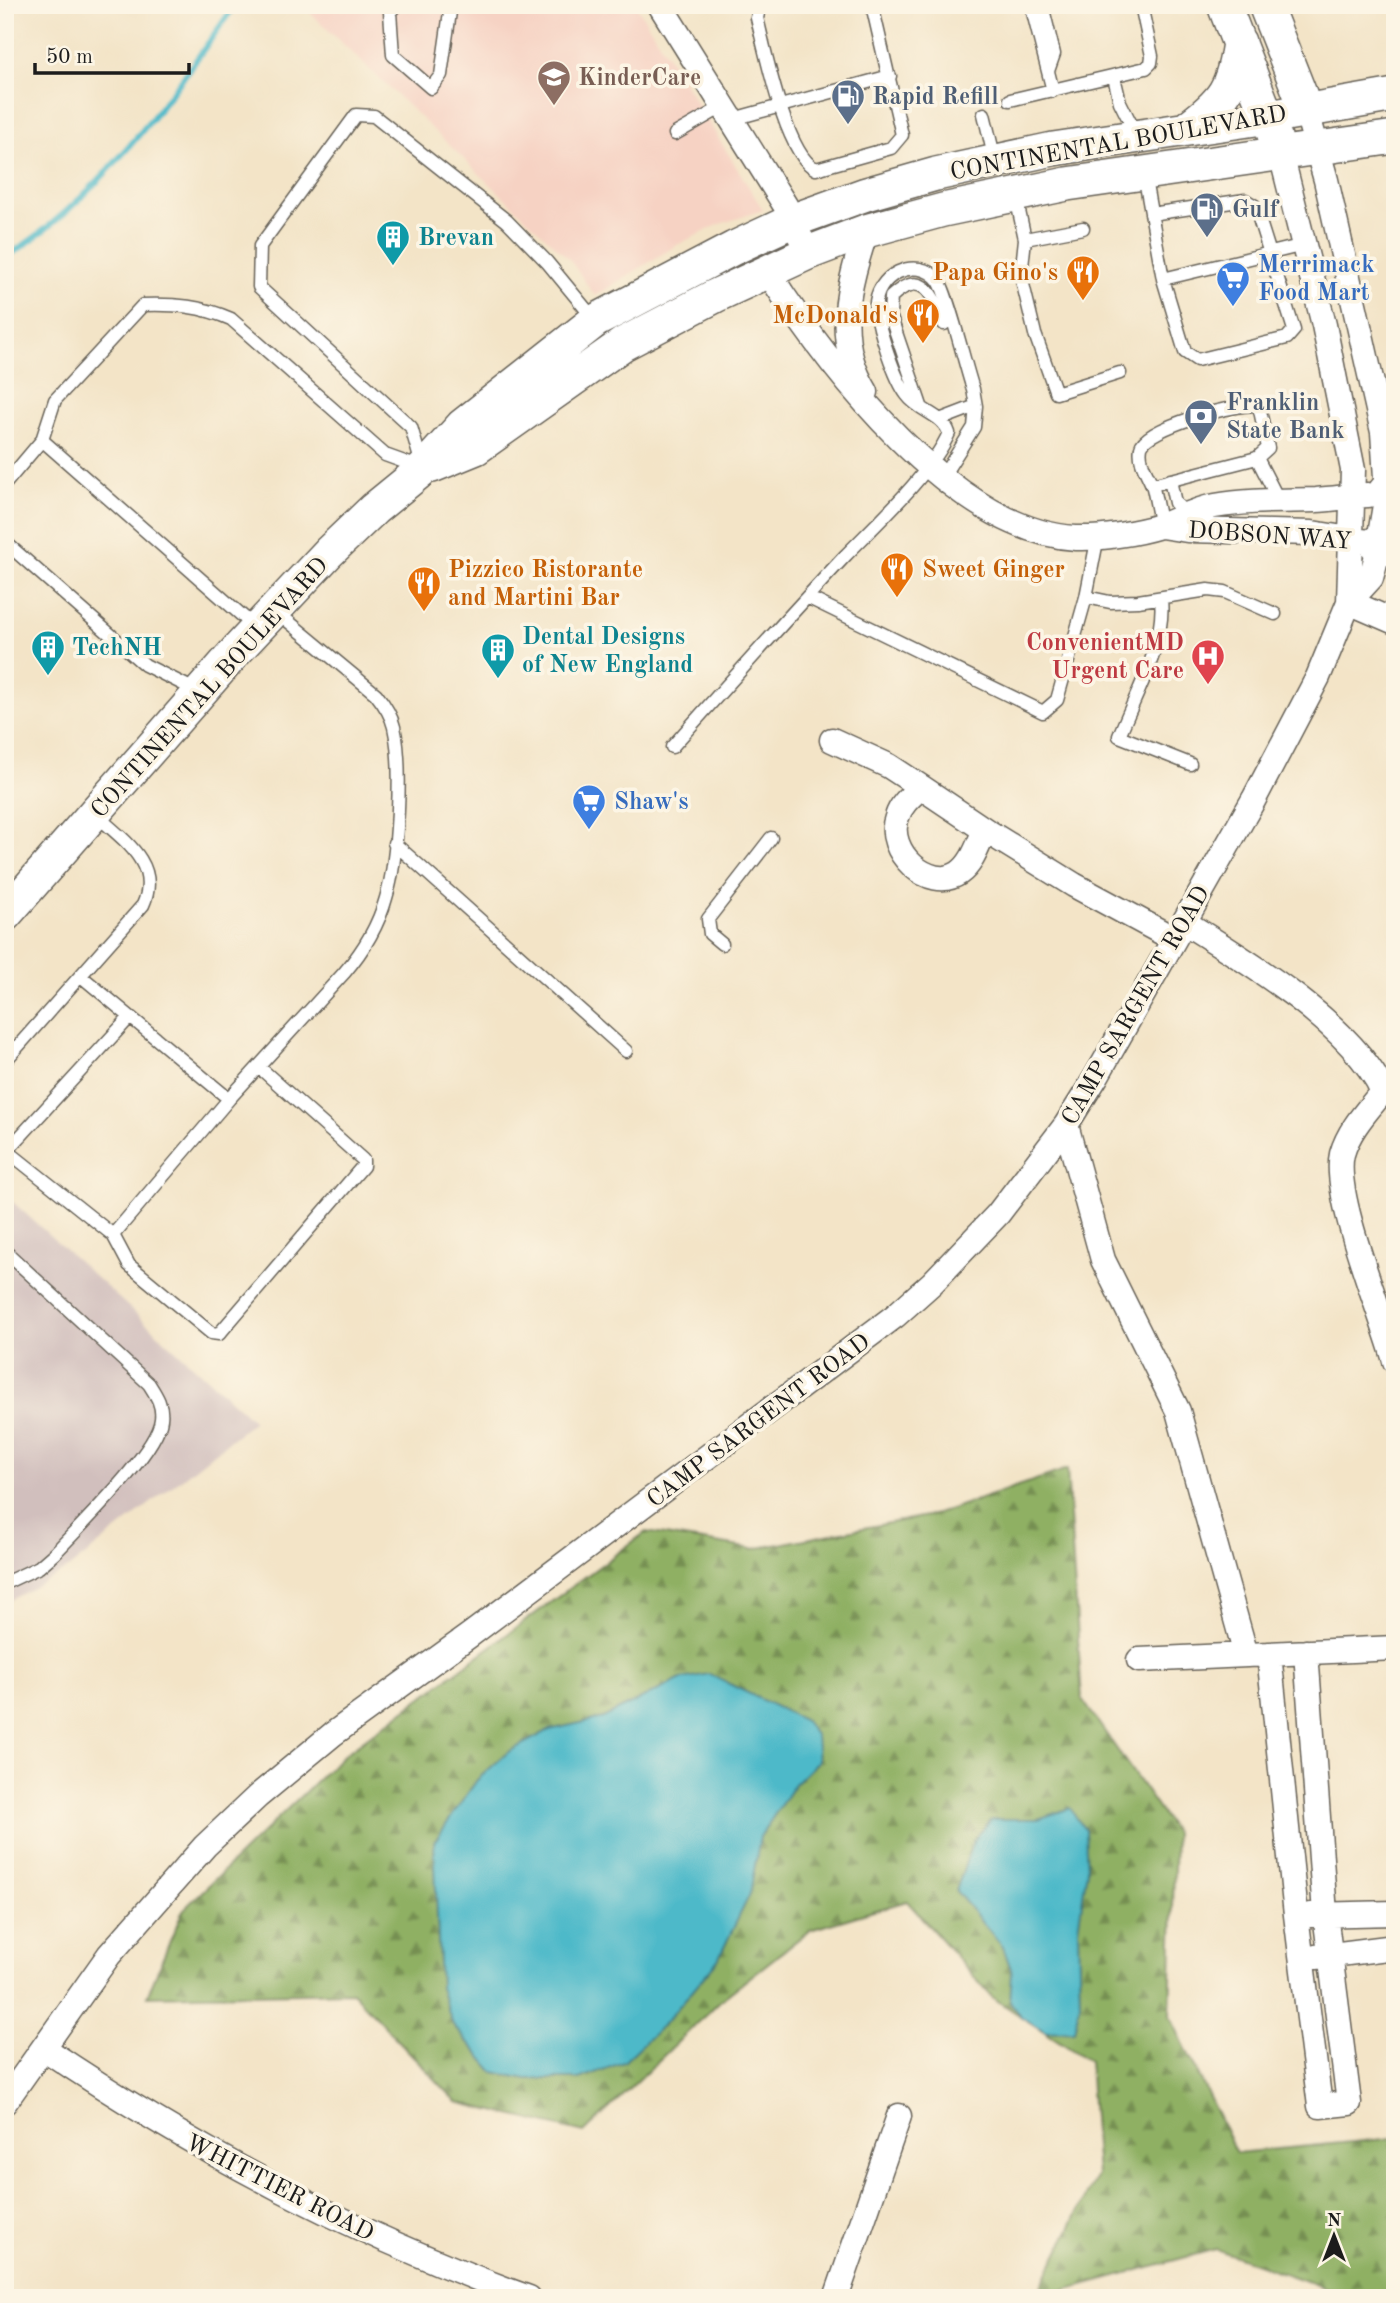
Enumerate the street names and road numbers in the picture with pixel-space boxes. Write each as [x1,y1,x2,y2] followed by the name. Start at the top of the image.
[948,103,1288,185] street label: CONTINENTAL BOULEVARD
[1187,519,1353,555] street label: DOBSON WAY
[87,554,334,823] street label: CONTINENTAL BOULEVARD
[1058,882,1215,1130] street label: CAMP SARGENT ROAD
[643,1330,875,1513] street label: CAMP SARGENT ROAD
[181,2131,377,2247] street label: WHITTIER ROAD

